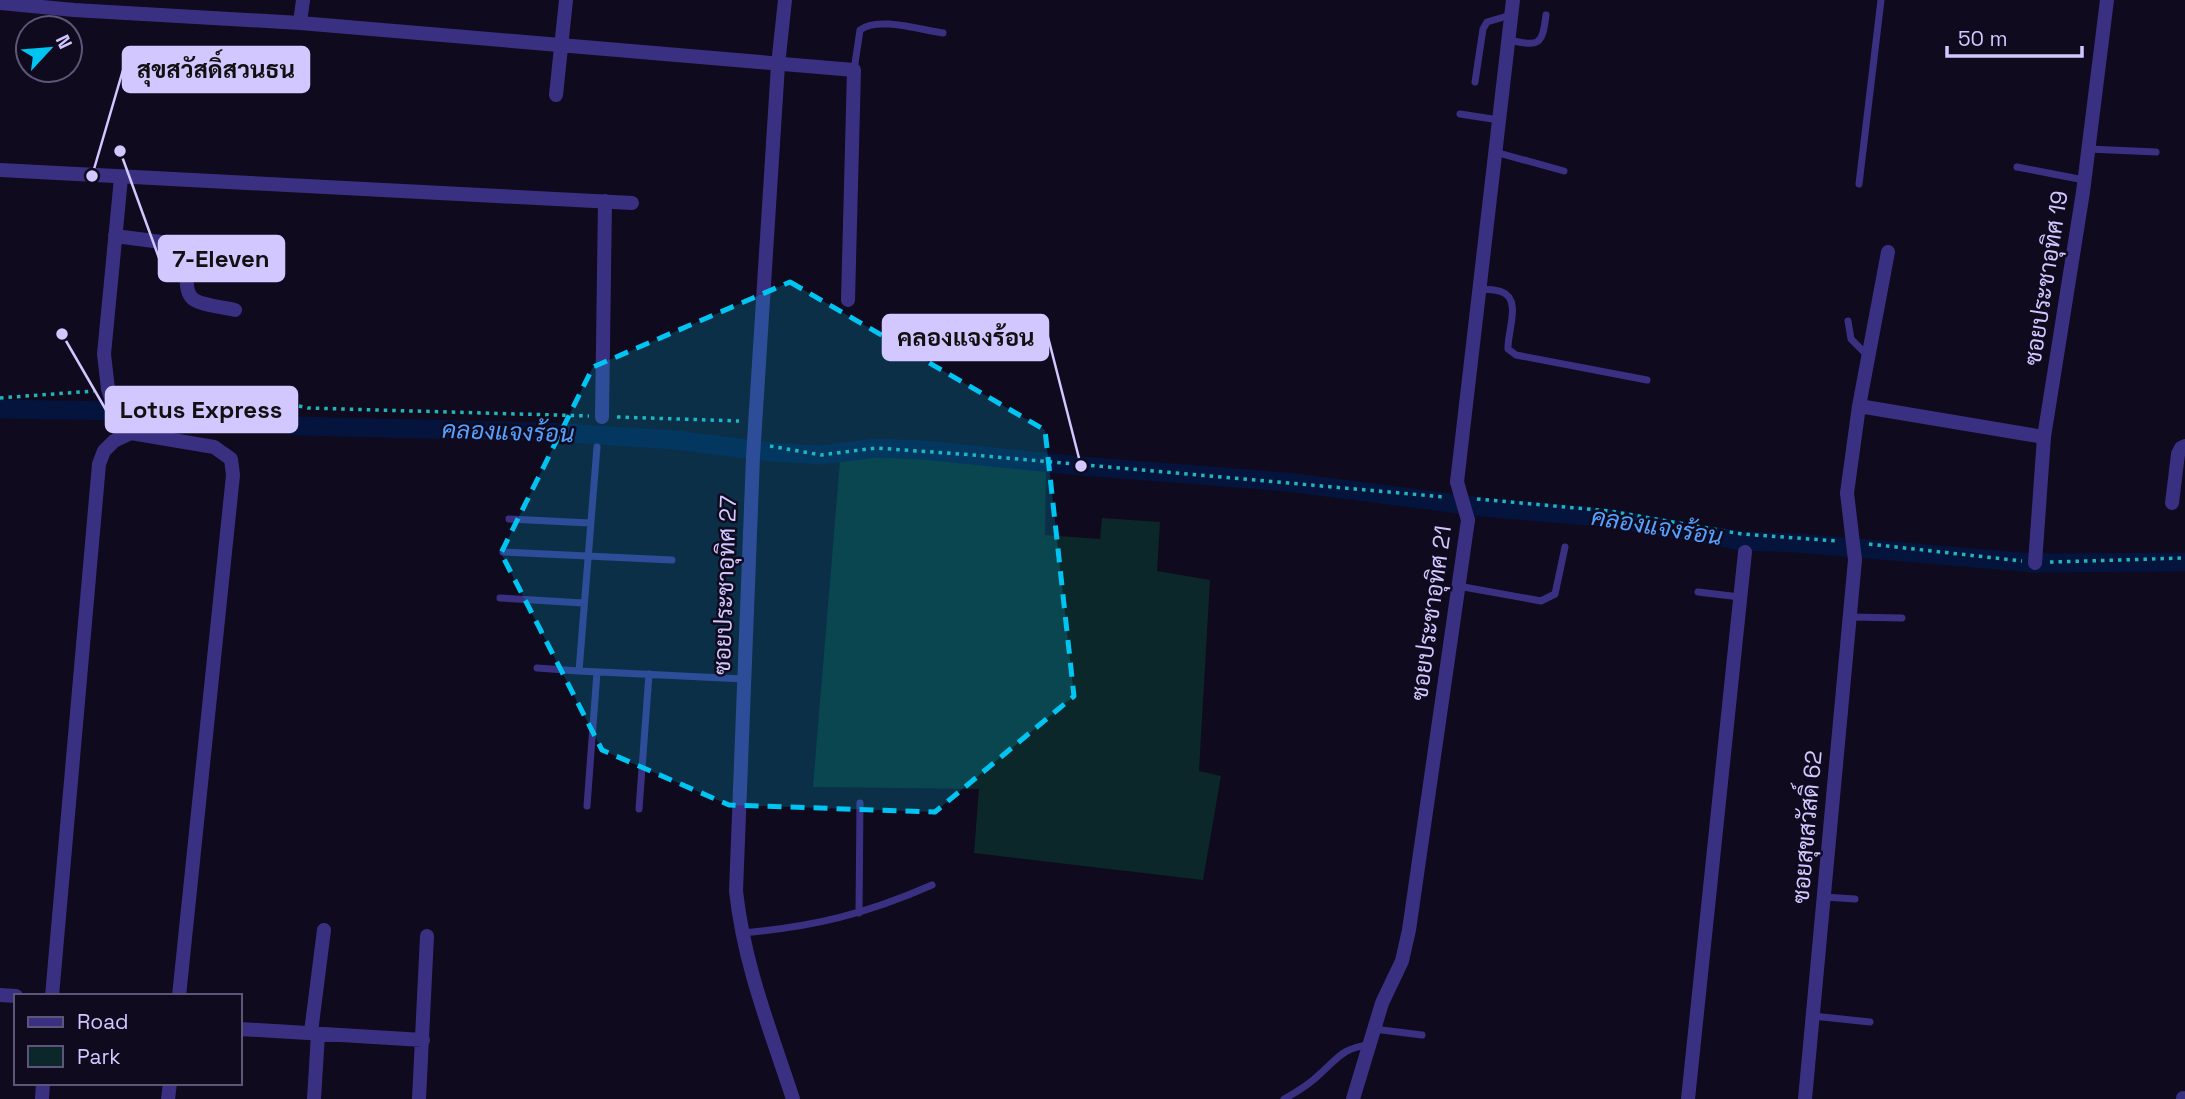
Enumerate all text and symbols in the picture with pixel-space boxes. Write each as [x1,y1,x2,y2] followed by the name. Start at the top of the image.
[14,14,84,84] north arrow
[1947,14,2082,58] scale bar
[1958,25,2008,52] text: 50 m
[50,31,78,53] text: N
[123,47,309,92] callout: สุขสวัสดิ์สวนธน
[137,49,295,87] text: สุขสวัสดิ์สวนธน
[2017,189,2076,368] street label: ซอยประชาอุทิศ 19
[159,236,284,281] callout: 7-Eleven
[172,243,270,274] text: 7-Eleven
[883,315,1048,360] callout: คลองแจงร้อน
[897,322,1035,353] text: คลองแจงร้อน
[106,387,297,432] callout: Lotus Express
[120,394,282,425] text: Lotus Express
[441,414,575,449] water label: คลองแจงร้อน
[707,495,744,675] street label: ซอยประชาอุทิศ 27
[1589,501,1725,552] water label: คลองแจงร้อน
[1404,524,1459,702] street label: ซอยประชาอุทิศ 21
[1778,749,1830,905] street label: ซอยสุขสวัสดิ์ 62
[14,994,242,1085] legend
[77,1008,129,1035] text: Road
[77,1043,121,1070] text: Park

